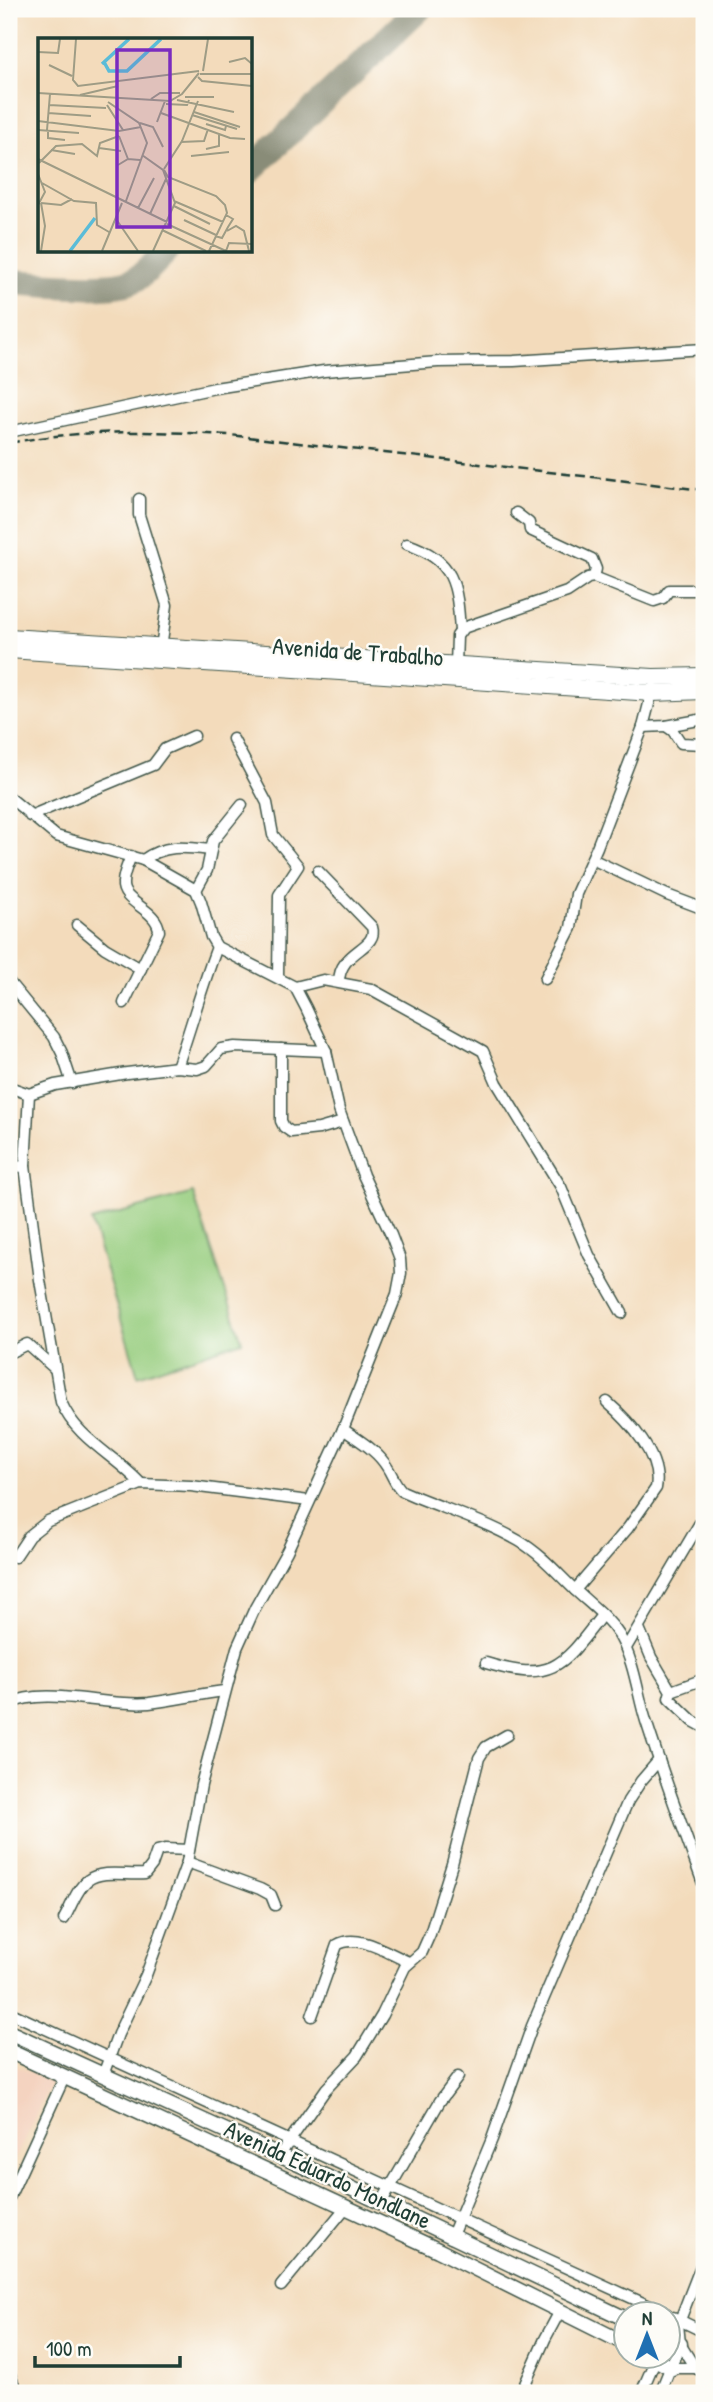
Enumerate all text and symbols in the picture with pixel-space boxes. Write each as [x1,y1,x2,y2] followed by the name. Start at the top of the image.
[38,38,252,252] inset map
[272,629,445,673] street label: Avenida de Trabalho
[220,2112,437,2236] street label: Avenida Eduardo Mondlane
[612,2300,682,2370] north arrow
[642,2305,652,2331] text: N
[35,2325,180,2369] scale bar
[46,2334,92,2363] text: 100 m

